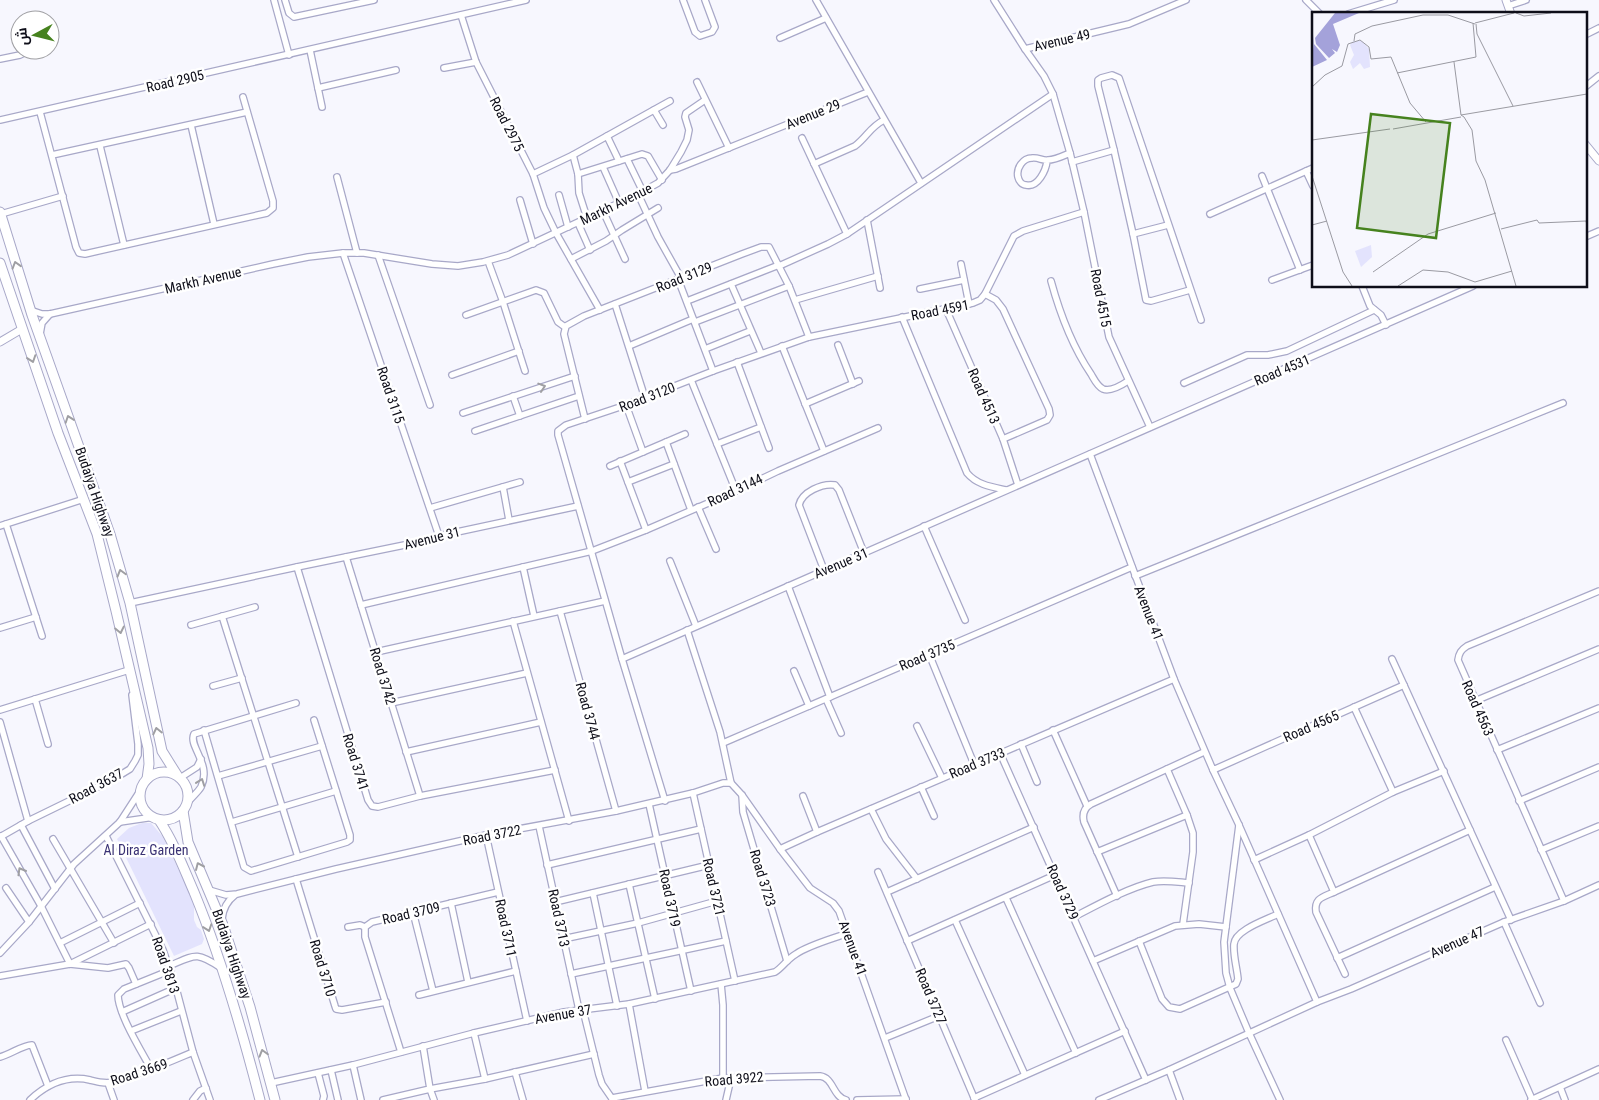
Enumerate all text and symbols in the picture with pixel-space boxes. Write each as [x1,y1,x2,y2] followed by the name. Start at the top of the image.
[10,10,60,60] north arrow
[1312,12,1586,288] inset map
[1032,26,1092,54] street label: Avenue 49
[13,27,32,46] text: ش
[144,67,206,95] street label: Road 2905
[486,94,528,154] street label: Road 2975
[783,96,843,132] street label: Avenue 29
[577,179,655,228] street label: Markh Avenue
[654,259,714,295] street label: Road 3129
[12,262,22,270] one-way arrow
[163,263,243,297] street label: Markh Avenue
[1088,268,1114,329] street label: Road 4515
[910,297,970,323] street label: Road 4591
[1252,351,1312,389] street label: Road 4531
[26,354,36,363] one-way arrow
[374,365,408,426] street label: Road 3115
[965,366,1003,426] street label: Road 4513
[617,379,677,415] street label: Road 3120
[537,383,546,393] one-way arrow
[65,415,75,423] one-way arrow
[72,445,118,539] street label: Budaiya Highway
[705,470,765,510] street label: Road 3144
[402,523,462,553] street label: Avenue 31
[811,544,871,582] street label: Avenue 31
[117,569,127,577] one-way arrow
[1131,583,1167,643] street label: Avenue 41
[115,625,125,634] one-way arrow
[897,636,957,674] street label: Road 3735
[367,645,399,707] street label: Road 3742
[1459,678,1497,738] street label: Road 4563
[573,680,603,742] street label: Road 3744
[1281,707,1341,745] street label: Road 4565
[152,727,163,736] one-way arrow
[340,731,372,793] street label: Road 3741
[947,744,1007,782] street label: Road 3733
[66,765,126,807] street label: Road 3637
[195,778,205,787] one-way arrow
[462,822,523,848] street label: Road 3722
[103,842,189,858] park label: Al Diraz Garden
[747,847,779,909] street label: Road 3723
[700,856,728,918] street label: Road 3721
[194,862,205,871] one-way arrow
[1044,862,1082,922] street label: Road 3729
[656,867,684,929] street label: Road 3719
[17,868,27,877] one-way arrow
[545,887,573,949] street label: Road 3713
[492,897,520,959] street label: Road 3711
[380,899,442,927] street label: Road 3709
[209,907,255,1001] street label: Budaiya Highway
[836,918,870,978] street label: Avenue 41
[202,923,212,931] one-way arrow
[1428,923,1487,961] street label: Avenue 47
[149,935,183,995] street label: Road 3813
[307,937,339,999] street label: Road 3710
[912,966,950,1026] street label: Road 3727
[533,1001,593,1027] street label: Avenue 37
[258,1049,268,1058] one-way arrow
[108,1055,170,1089] street label: Road 3669
[704,1068,764,1090] street label: Road 3922

